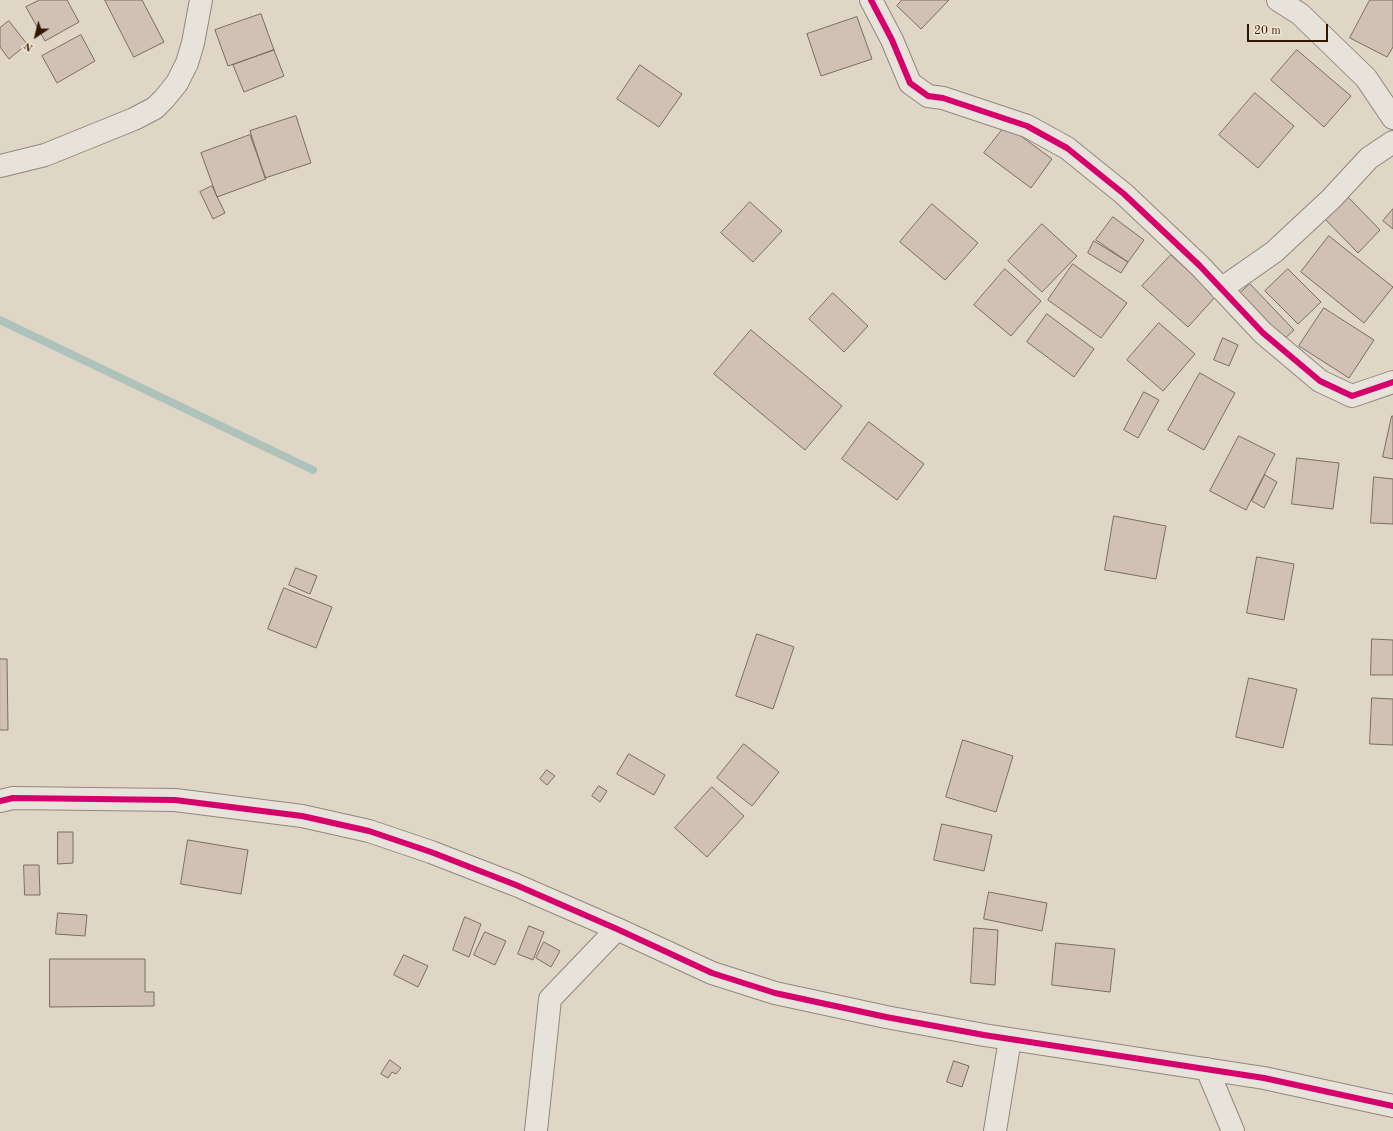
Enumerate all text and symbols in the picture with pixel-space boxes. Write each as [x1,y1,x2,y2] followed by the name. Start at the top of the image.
[16,16,56,56] north arrow
[1249,16,1330,42] scale bar
[1254,25,1281,37] text: 20 m
[22,39,35,53] text: N

